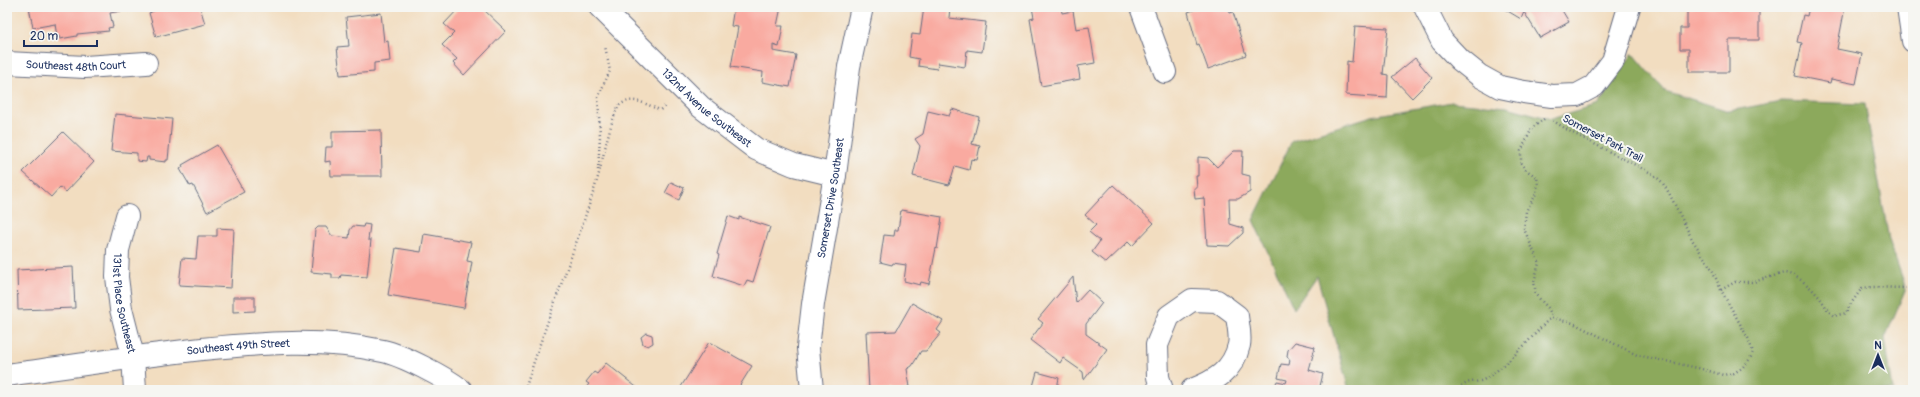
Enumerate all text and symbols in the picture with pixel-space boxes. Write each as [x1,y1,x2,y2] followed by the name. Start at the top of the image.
[24,22,97,48] scale bar
[30,29,59,44] text: 20 m
[25,58,127,74] street label: Southeast 48th Court
[659,66,754,151] street label: 132nd Avenue Southeast
[1560,112,1645,165] street label: Somerset Park Trail
[815,136,847,259] street label: Somerset Drive Southeast
[110,253,138,355] street label: 131st Place Southeast
[1858,335,1898,375] north arrow
[186,337,291,358] street label: Southeast 49th Street
[1874,339,1882,352] text: N

